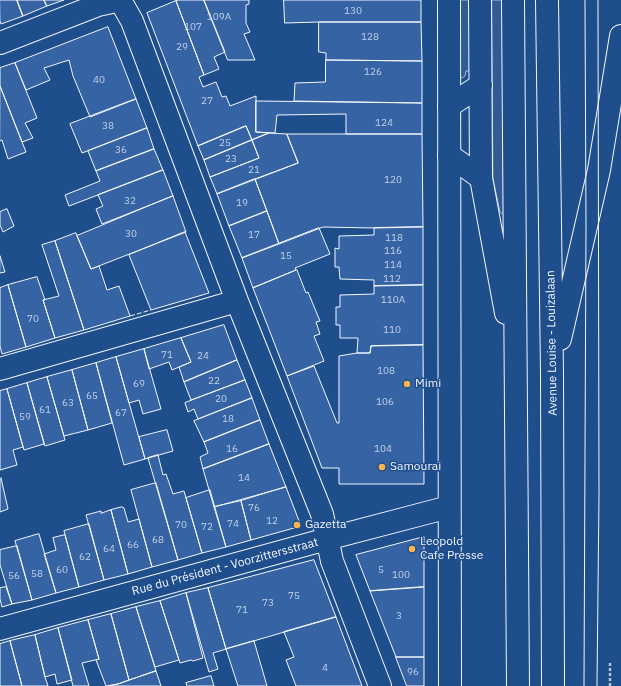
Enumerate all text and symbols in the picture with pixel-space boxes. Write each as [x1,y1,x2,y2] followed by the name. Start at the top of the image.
[344,5,362,17] house number: 130
[207,11,231,23] house number: 109A
[184,21,202,33] house number: 107
[361,31,379,43] house number: 128
[176,41,188,53] house number: 29
[364,66,382,78] house number: 126
[93,74,105,86] house number: 40
[201,95,213,107] house number: 27
[375,117,393,129] house number: 124
[102,120,114,132] house number: 38
[219,137,231,149] house number: 25
[115,144,127,156] house number: 36
[225,153,237,165] house number: 23
[248,164,260,176] house number: 21
[384,174,402,186] house number: 120
[124,195,136,207] house number: 32
[236,197,248,209] house number: 19
[125,228,137,240] house number: 30
[248,229,260,241] house number: 17
[385,232,403,244] house number: 118
[384,245,402,257] house number: 116
[280,250,292,262] house number: 15
[384,259,402,271] house number: 114
[544,270,560,416] street label: Avenue Louise - Louizalaan
[383,273,401,285] house number: 112
[381,294,405,306] house number: 110A
[27,313,39,325] house number: 70
[383,324,401,336] house number: 110
[161,349,173,361] house number: 71
[197,350,209,362] house number: 24
[377,365,395,377] house number: 108
[208,375,220,387] house number: 22
[415,377,441,391] place label: Mimi
[133,378,145,390] house number: 69
[402,379,412,389] marker: Mimi
[86,390,98,402] house number: 65
[215,393,227,405] house number: 20
[376,396,394,408] house number: 106
[62,397,74,409] house number: 63
[39,404,51,416] house number: 61
[115,407,127,419] house number: 67
[19,411,31,423] house number: 59
[222,413,234,425] house number: 18
[226,443,238,455] house number: 16
[374,443,392,455] house number: 104
[390,460,441,474] place label: Samourai
[377,462,387,472] marker: Samourai
[238,472,250,484] house number: 14
[248,502,260,514] house number: 76
[266,515,278,527] house number: 12
[227,518,239,530] house number: 74
[305,518,347,532] place label: Gazetta
[175,519,187,531] house number: 70
[292,520,302,530] marker: Gazetta
[201,521,213,533] house number: 72
[152,534,164,546] house number: 68
[130,535,320,599] street label: Rue du Président - Voorzittersstraat
[420,535,483,563] place label: Leopold Cafe Presse
[127,539,139,551] house number: 66
[103,543,115,555] house number: 64
[407,544,417,554] marker: Leopold Cafe Presse
[79,551,91,563] house number: 62
[56,564,68,576] house number: 60
[378,564,384,576] house number: 5
[31,568,43,580] house number: 58
[392,569,410,581] house number: 100
[8,570,20,582] house number: 56
[288,590,300,602] house number: 75
[262,597,274,609] house number: 73
[236,604,248,616] house number: 71
[396,610,402,622] house number: 3
[322,662,328,674] house number: 4
[407,666,419,678] house number: 96

